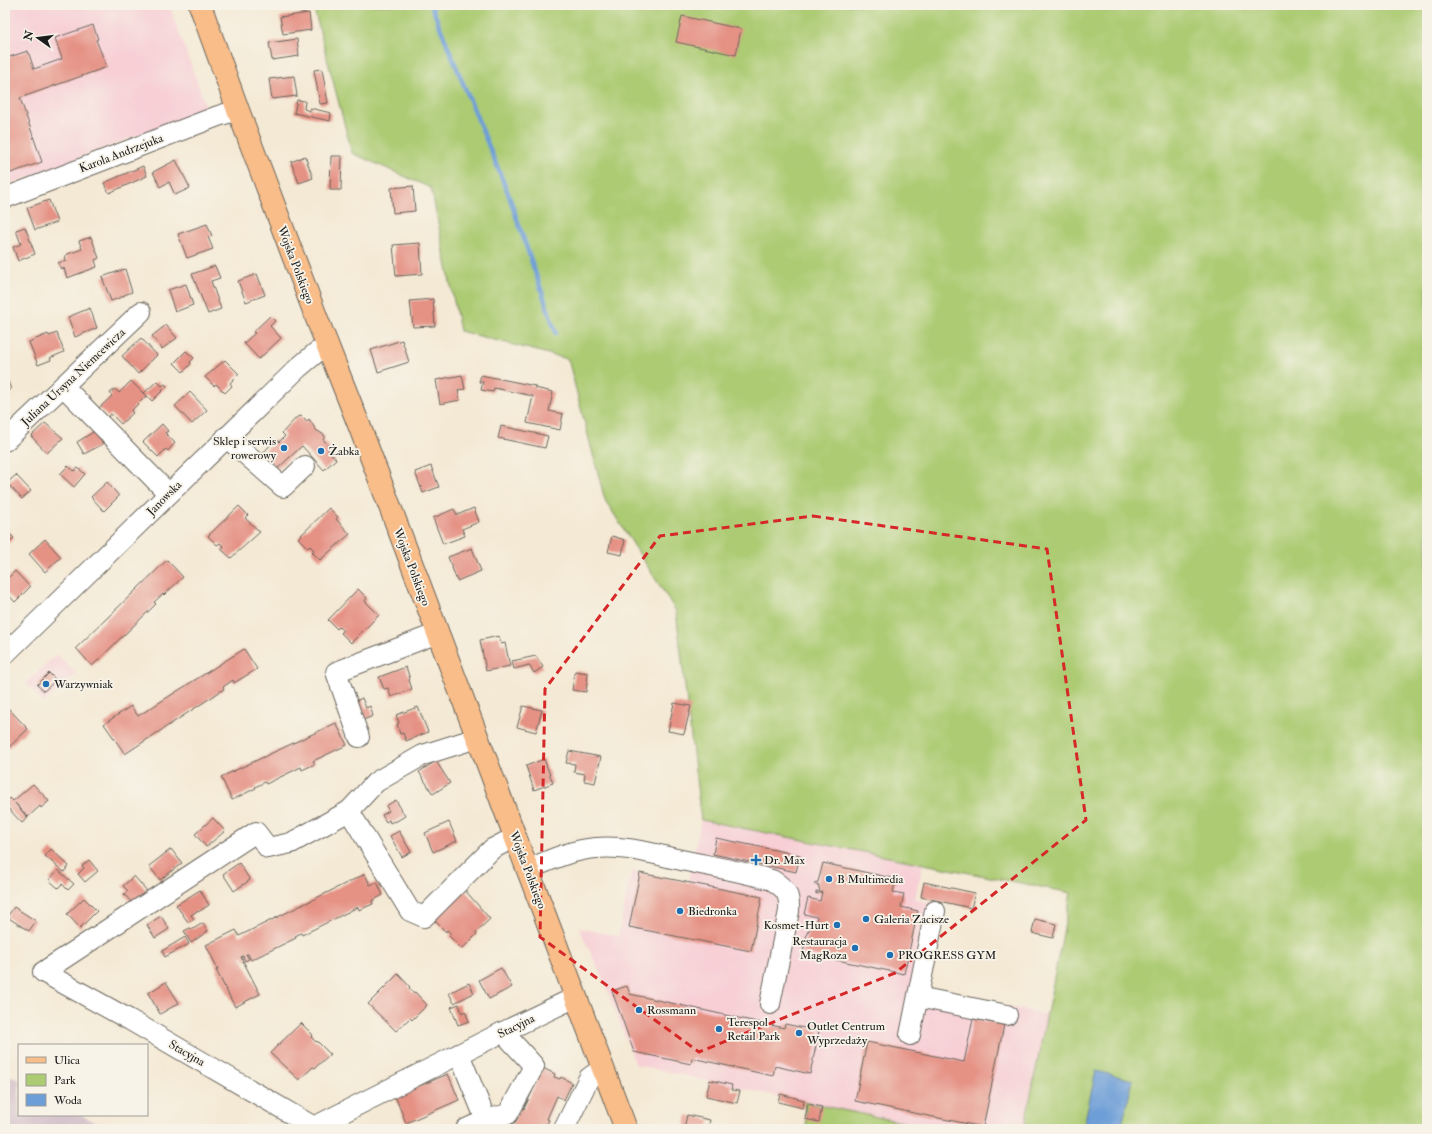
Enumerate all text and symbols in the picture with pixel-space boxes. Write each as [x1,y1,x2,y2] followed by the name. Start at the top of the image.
[18,18,58,58] north arrow
[21,28,37,43] text: N
[77,130,166,176] street label: Karola Andrzejuka
[273,223,317,306] street label: Wojska Polskiego
[17,324,129,430] street label: Juliana Ursyna Niemcewicza
[213,434,277,463] place label: Sklep i serwis rowerowy
[279,443,289,453] marker: Sklep i serwis rowerowy
[329,443,360,459] place label: Żabka
[316,446,326,456] marker: Żabka
[143,477,186,520] street label: Janowska
[389,525,433,608] street label: Wojska Polskiego
[53,677,113,692] place label: Warzywniak
[41,679,51,689] marker: Warzywniak
[505,828,549,911] street label: Wojska Polskiego
[764,853,805,868] place label: Dr. Max
[751,855,761,865] marker: Dr. Max
[837,872,904,887] place label: B Multimedia
[824,874,834,884] marker: B Multimedia
[688,904,738,919] place label: Biedronka
[675,906,685,916] marker: Biedronka
[874,912,949,927] place label: Galeria Zacisze
[861,914,871,924] marker: Galeria Zacisze
[763,918,829,933] place label: Kosmet-Hurt
[832,920,842,930] marker: Kosmet-Hurt
[792,934,848,963] place label: Restauracja MagRoza
[850,943,860,953] marker: Restauracja MagRoza
[898,948,997,963] place label: PROGRESS GYM
[885,950,895,960] marker: PROGRESS GYM
[647,1003,696,1018] place label: Rossmann
[634,1005,644,1015] marker: Rossmann
[495,1011,538,1042] street label: Stacyjna
[727,1015,780,1044] place label: Terespol Retail Park
[806,1019,886,1048] place label: Outlet Centrum Wyprzedaży
[714,1024,724,1034] marker: Terespol Retail Park
[794,1028,804,1038] marker: Outlet Centrum Wyprzedaży
[166,1037,209,1070] street label: Stacyjna
[18,1044,148,1116] legend
[54,1053,81,1068] text: Ulica
[54,1073,76,1088] text: Park
[53,1093,83,1108] text: Woda

